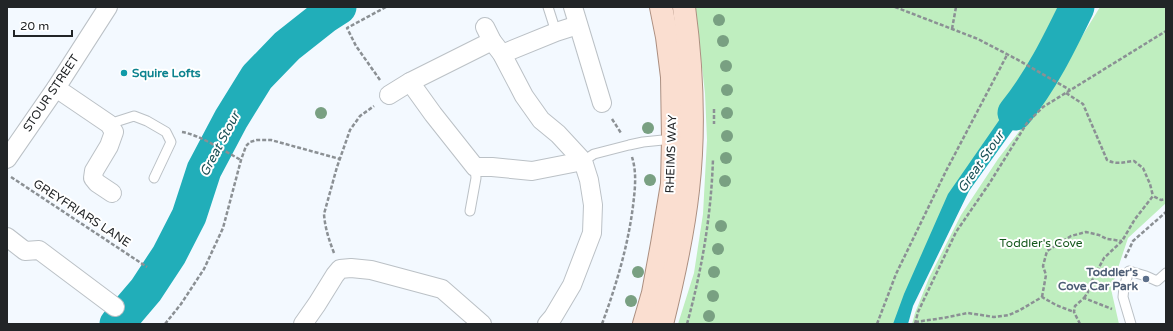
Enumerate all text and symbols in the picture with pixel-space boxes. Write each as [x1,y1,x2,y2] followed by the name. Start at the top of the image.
[14,12,72,38] scale bar
[20,19,49,33] text: 20 m
[20,51,82,134] street label: STOUR STREET
[132,66,201,81] place label: Squire Lofts
[119,68,129,78] marker: Squire Lofts
[196,107,245,179] water label: Great Stour
[663,114,679,194] street label: RHEIMS WAY
[954,127,1009,196] water label: Great Stour
[31,176,134,250] street label: GREYFRIARS LANE
[999,236,1083,250] park label: Toddler's Cove
[1058,265,1138,293] place label: Toddler's Cove Car Park
[1141,274,1151,284] marker: Toddler's Cove Car Park

